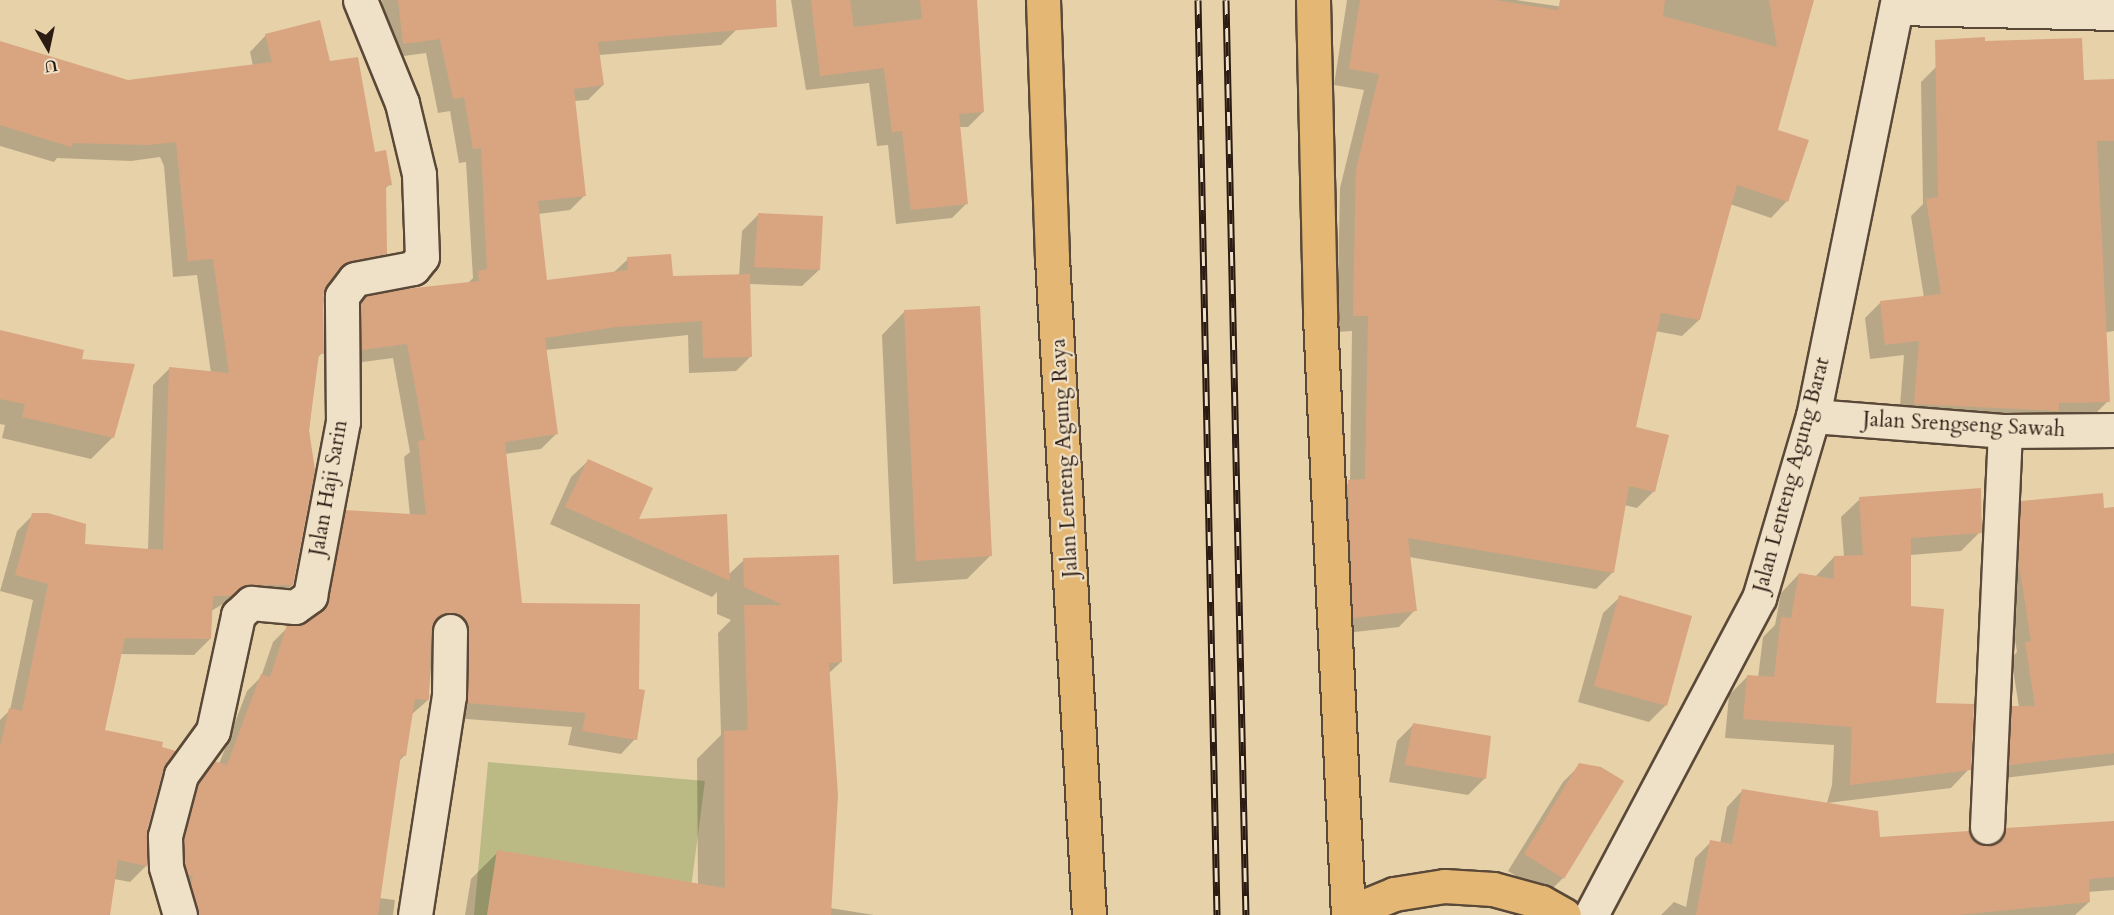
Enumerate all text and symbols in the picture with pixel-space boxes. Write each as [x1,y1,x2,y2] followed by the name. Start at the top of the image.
[18,18,78,78] north arrow
[43,54,59,78] text: U
[1046,338,1084,578] street label: Jalan Lenteng Agung Raya
[1748,355,1836,595] street label: Jalan Lenteng Agung Barat
[1862,407,2066,443] street label: Jalan Srengseng Sawah
[305,418,353,558] street label: Jalan Haji Sarin

